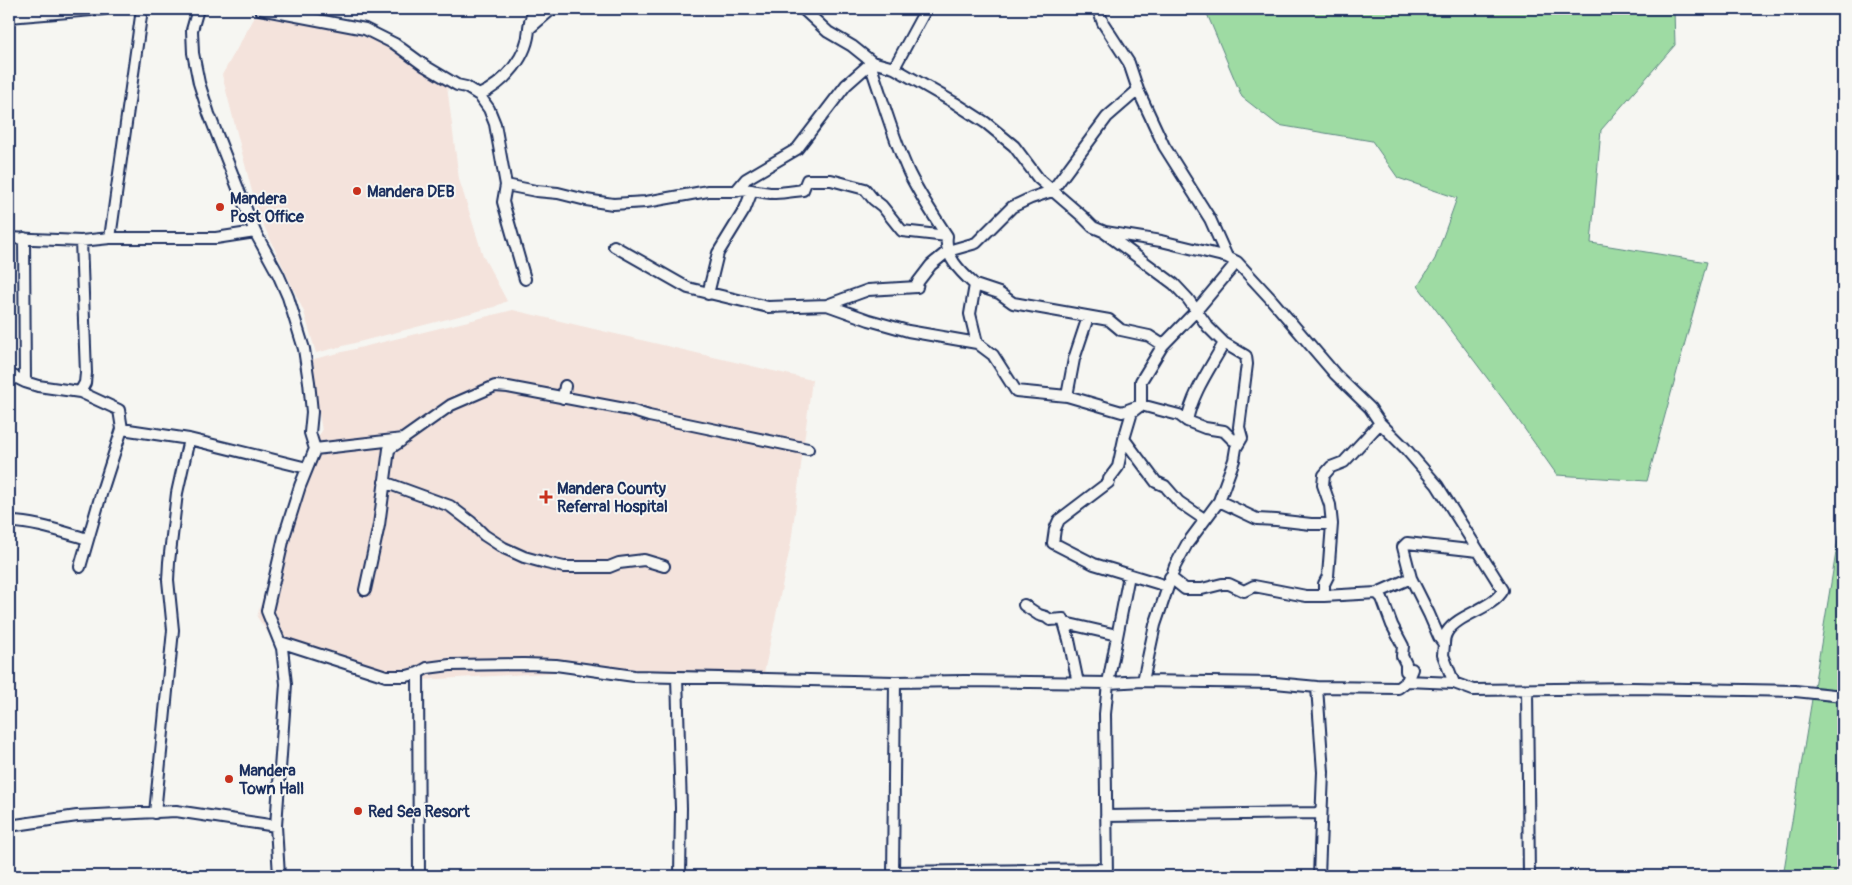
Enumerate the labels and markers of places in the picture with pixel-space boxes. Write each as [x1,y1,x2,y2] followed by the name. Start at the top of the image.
[367,182,454,202] place label: Mandera DEB
[351,185,363,197] marker: Mandera DEB
[230,189,305,227] place label: Mandera Post Office
[214,201,226,213] marker: Mandera Post Office
[557,479,668,517] place label: Mandera County Referral Hospital
[539,490,553,504] marker: Mandera County Referral Hospital
[238,761,304,799] place label: Mandera Town Hall
[223,773,235,785] marker: Mandera Town Hall
[368,802,470,822] place label: Red Sea Resort
[352,805,364,817] marker: Red Sea Resort

